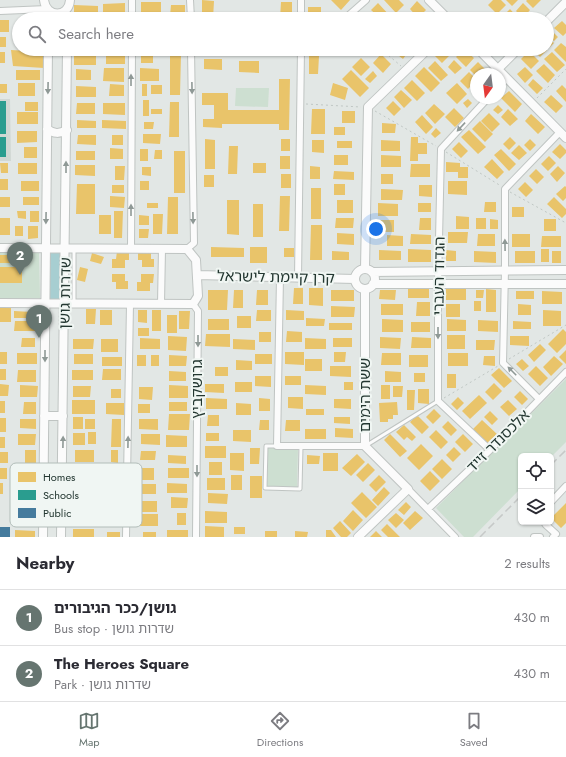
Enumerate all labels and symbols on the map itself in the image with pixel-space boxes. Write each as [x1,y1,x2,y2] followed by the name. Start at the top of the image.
[470,68,506,104] north arrow
[128,74,135,86] one-way arrow
[44,82,51,94] one-way arrow
[188,82,195,94] one-way arrow
[456,122,466,132] one-way arrow
[63,160,69,173] one-way arrow
[128,203,134,216] one-way arrow
[43,212,49,225] one-way arrow
[190,212,196,225] one-way arrow
[366,219,386,239] your location
[427,236,451,316] street label: הגדוד העברי
[502,238,508,251] one-way arrow
[7,242,33,275] pin: 2
[53,257,77,329] street label: שדרות גושן
[217,265,335,289] street label: קרן קיימת לישראל
[26,305,52,338] pin: 1
[435,327,441,340] one-way arrow
[195,335,201,348] one-way arrow
[42,350,48,363] one-way arrow
[354,358,376,432] street label: ששת הימים
[186,359,208,419] street label: גרושקביץ
[507,366,517,376] one-way arrow
[461,404,535,478] street label: אלכסנדר זייד
[60,435,66,448] one-way arrow
[125,435,131,448] one-way arrow
[10,463,142,527] legend
[194,465,200,478] one-way arrow
[43,469,76,485] text: Homes
[43,487,80,503] text: Schools
[43,505,72,521] text: Public

